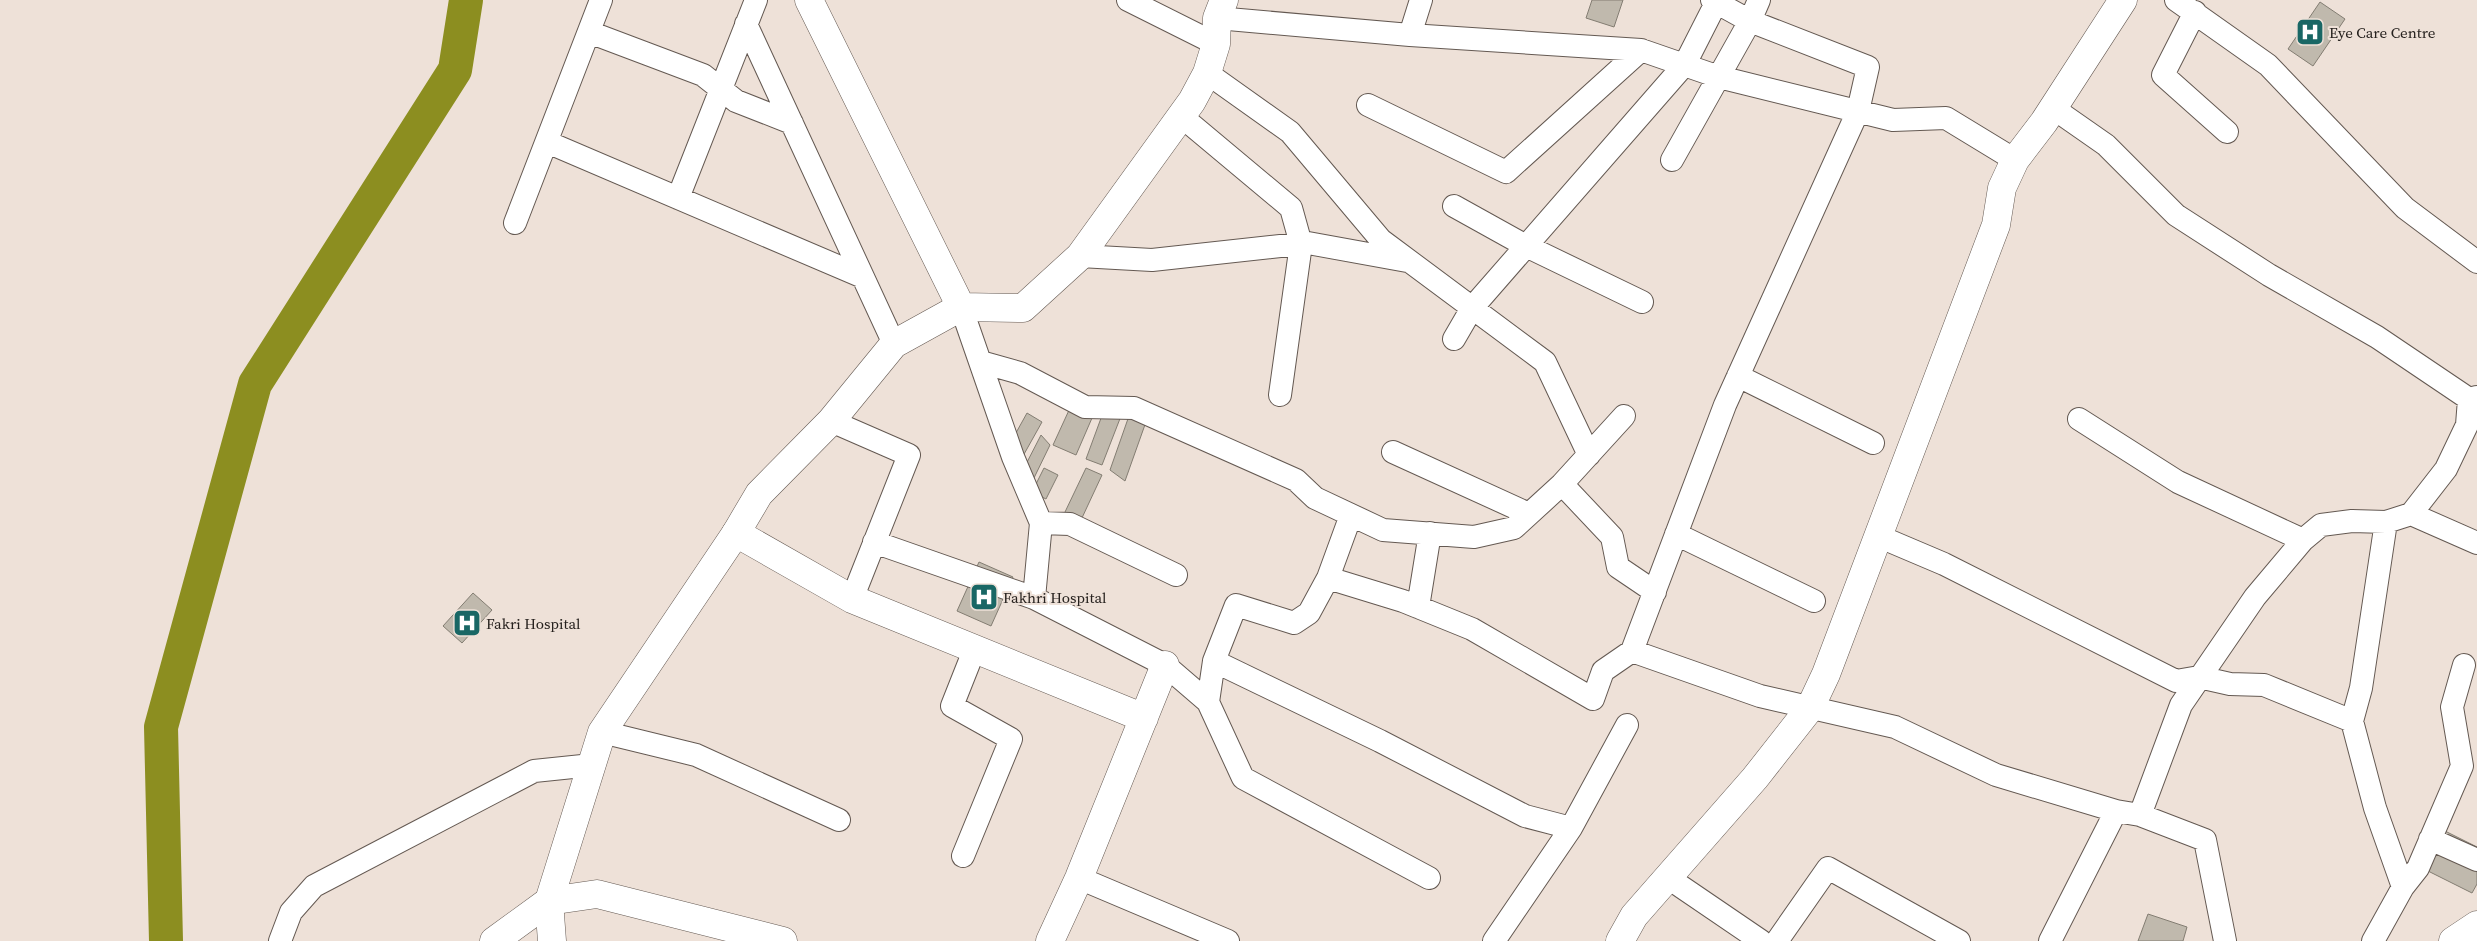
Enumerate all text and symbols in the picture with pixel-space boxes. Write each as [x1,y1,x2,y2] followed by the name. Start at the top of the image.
[2295,17,2325,47] hospital icon: Eye Care Centre
[2329,22,2436,43] place label: Eye Care Centre
[969,582,999,612] hospital icon: Fakhri Hospital
[1003,587,1107,608] place label: Fakhri Hospital
[452,608,482,638] hospital icon: Fakri Hospital
[486,613,581,634] place label: Fakri Hospital

